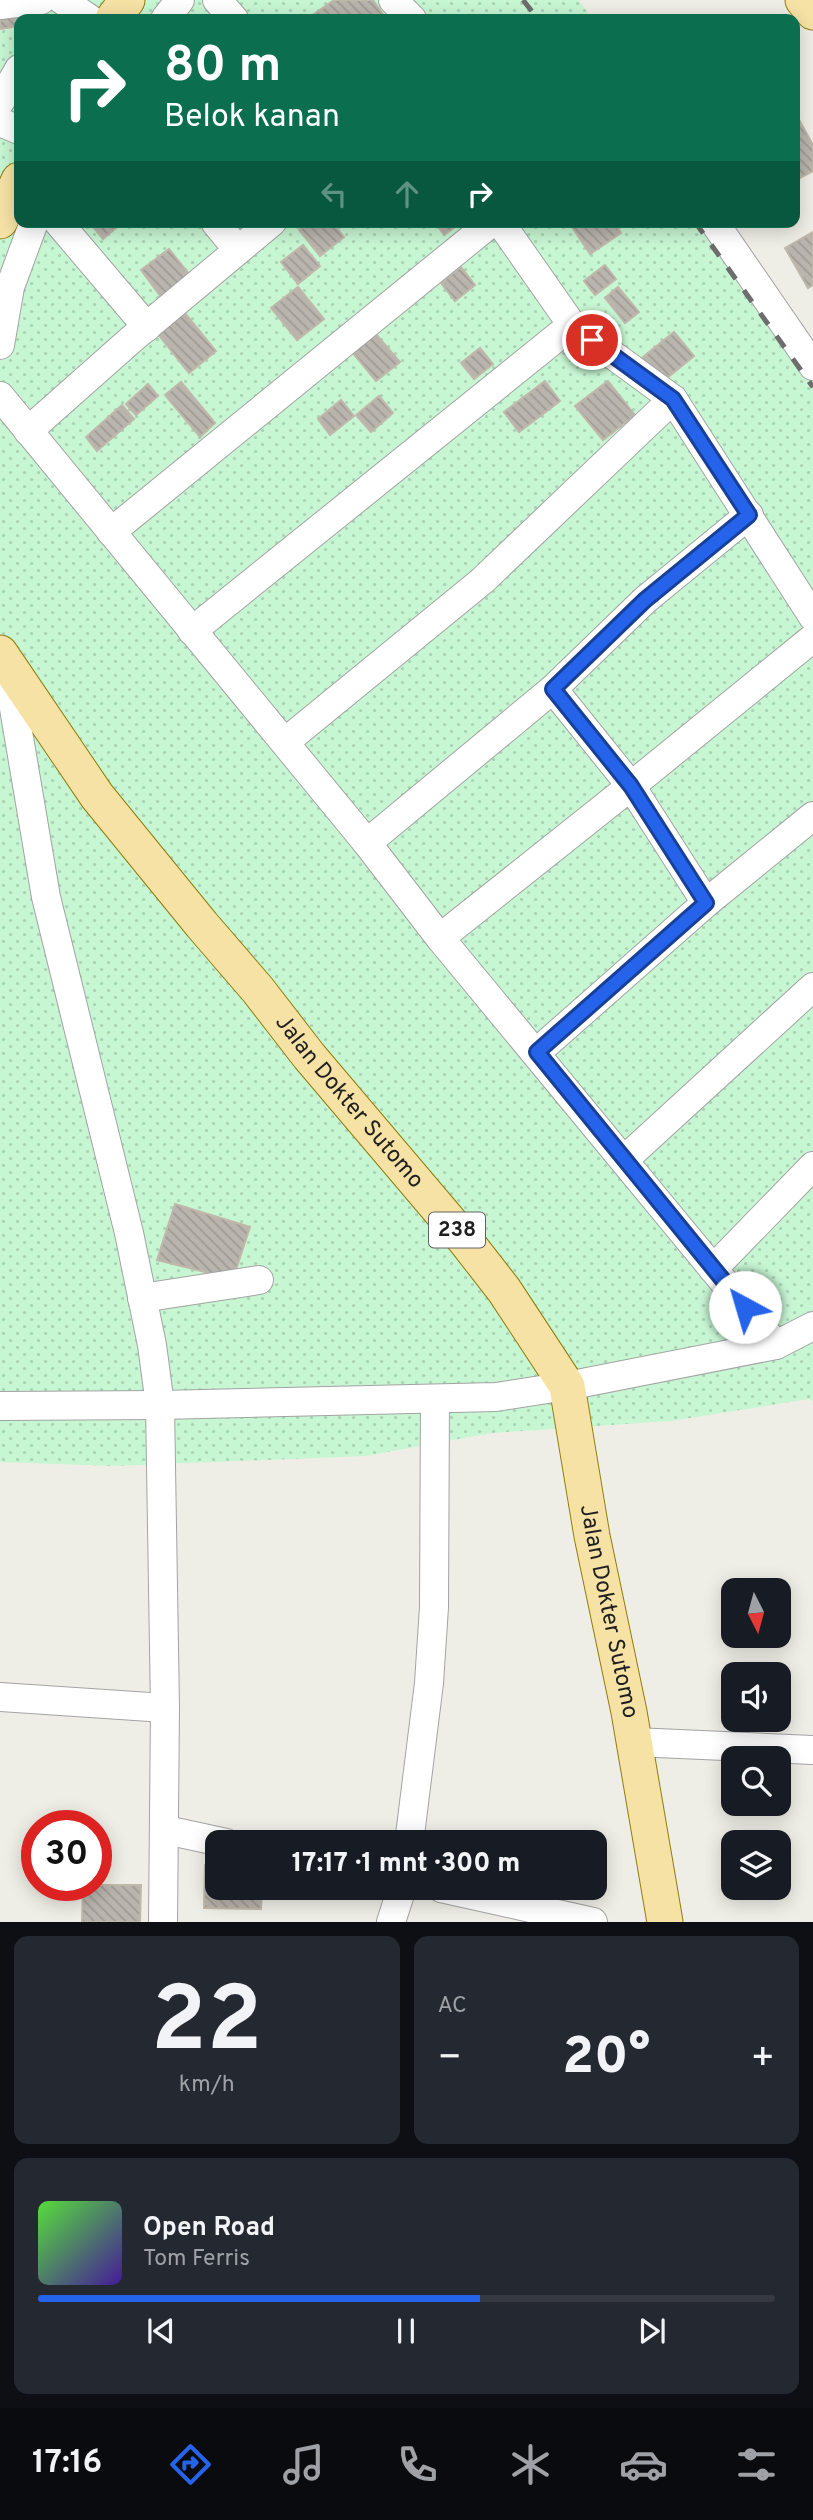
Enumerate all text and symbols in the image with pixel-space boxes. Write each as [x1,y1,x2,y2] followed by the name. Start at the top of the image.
[164,37,281,99] text: 80 m
[49,42,140,133] icon: right
[164,98,340,138] text: Belok kanan
[315,175,353,213] icon: left
[388,175,426,213] icon: ahead
[461,175,499,213] icon: right
[562,310,622,370] pin
[573,321,611,359] icon: arrive
[268,1009,430,1195] street label: Jalan Dokter Sutomo
[429,1212,485,1248] road number: 238
[708,1270,782,1344] position arrow
[572,1502,644,1721] street label: Jalan Dokter Sutomo
[721,1578,791,1648] north arrow
[721,1578,791,1900] map controls
[721,1662,791,1732] button: sound
[721,1746,791,1816] button: search
[21,1810,112,1901] speed limit sign: 30
[721,1830,791,1900] button: layers
[292,1848,520,1881] text: 17:17 · 1 mnt · 300 m
[151,1968,262,2083] text: 22
[438,1992,467,2021] text: AC
[562,2026,650,2092] text: 20°
[438,2035,462,2084] text: −
[750,2035,775,2084] text: +
[179,2071,235,2100] text: km/h
[143,2212,275,2245] text: Open Road
[143,2245,250,2274] text: Tom Ferris
[142,2312,180,2350] icon: previous
[387,2312,425,2350] icon: pause
[633,2312,671,2350] icon: next
[166,2440,215,2489] icon: directions
[279,2440,328,2489] icon: music
[393,2440,442,2489] icon: phone
[506,2440,555,2489] icon: climate
[619,2440,668,2489] icon: car
[732,2440,781,2489] icon: filters
[32,2444,102,2484] text: 17:16

